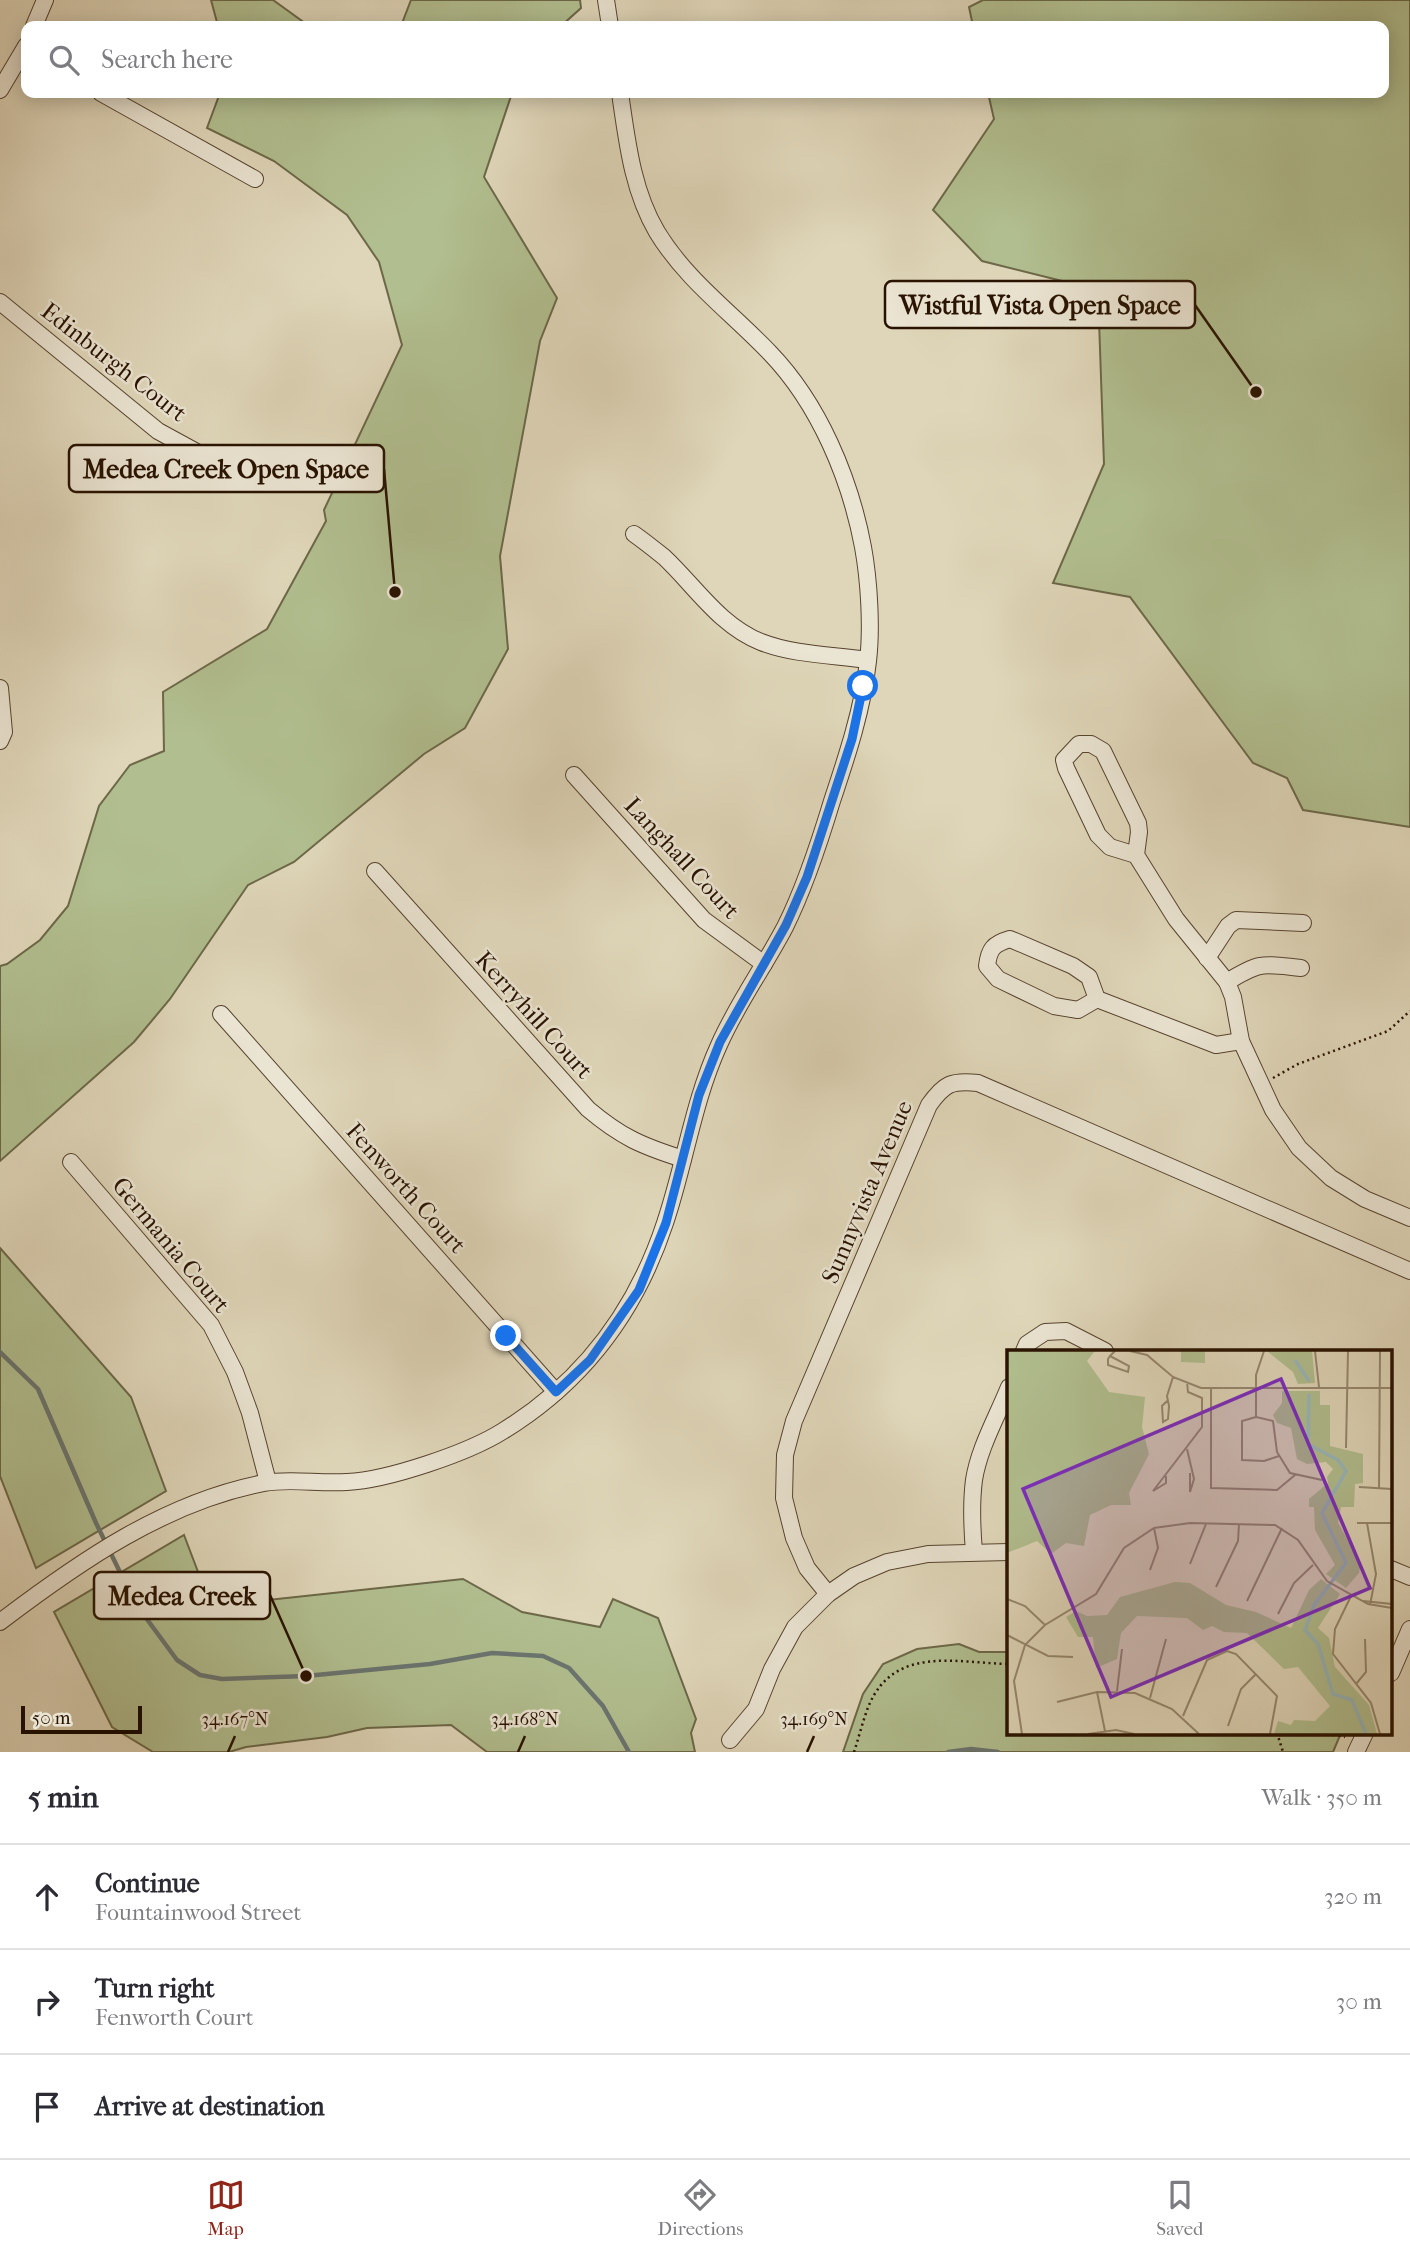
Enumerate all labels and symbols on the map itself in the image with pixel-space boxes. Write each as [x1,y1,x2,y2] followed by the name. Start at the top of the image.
[885,281,1195,328] callout: Wistful Vista Open Space
[898,290,1181,321] text: Wistful Vista Open Space
[36,297,193,428] street label: Edinburgh Court
[69,445,384,492] callout: Medea Creek Open Space
[83,454,369,485] text: Medea Creek Open Space
[847,670,878,701] route start
[619,791,746,925] street label: Langhall Court
[470,946,599,1085] street label: Kerryhill Court
[816,1096,918,1288] street label: Sunnyvista Avenue
[340,1117,472,1259] street label: Fenworth Court
[106,1172,236,1319] street label: Germania Court
[490,1320,521,1351] route end
[1007,1350,1392,1734] inset map
[94,1572,270,1619] callout: Medea Creek
[108,1581,258,1612] text: Medea Creek
[21,1703,142,1735] scale bar
[202,1709,269,1730] text: 34.167°N
[491,1709,559,1730] text: 34.168°N
[780,1709,848,1730] text: 34.169°N

